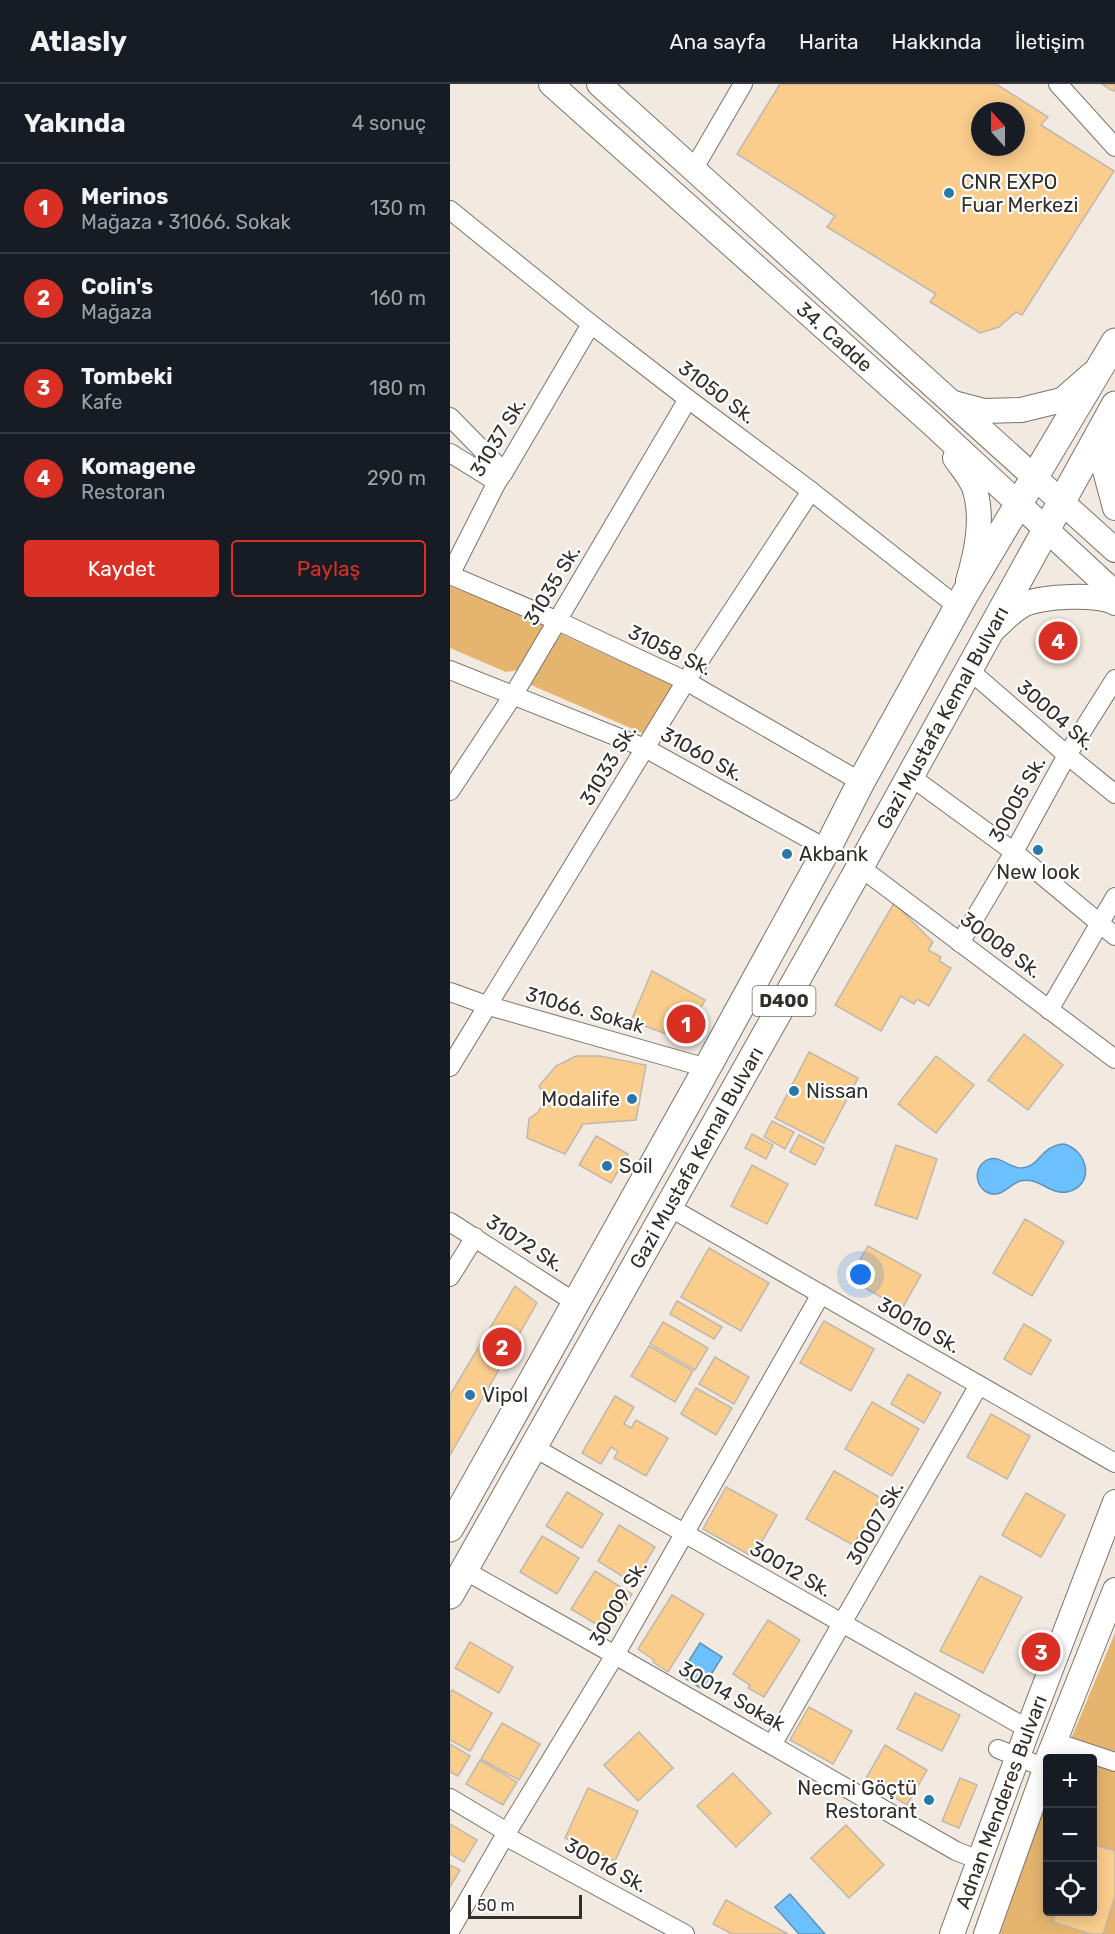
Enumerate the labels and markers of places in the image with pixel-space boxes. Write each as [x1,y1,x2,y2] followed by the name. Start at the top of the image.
[961,170,1078,217] place label: CNR EXPO Fuar Merkezi
[942,186,956,200] marker: CNR EXPO Fuar Merkezi
[1038,618,1078,664] pin: 4
[799,842,869,866] place label: Akbank
[1031,843,1045,857] marker: New look
[780,847,794,861] marker: Akbank
[996,860,1080,884] place label: New look
[666,1002,706,1046] pin: 1
[806,1079,868,1103] place label: Nissan
[787,1084,801,1098] marker: Nissan
[541,1087,620,1111] place label: Modalife
[625,1092,639,1106] marker: Modalife
[619,1154,653,1178] place label: Soil
[600,1159,614,1173] marker: Soil
[482,1324,522,1370] pin: 2
[482,1383,528,1407] place label: Vipol
[463,1388,477,1402] marker: Vipol
[1022,1630,1060,1674] pin: 3
[797,1776,917,1823] place label: Necmi Göçtü Restorant
[922,1793,936,1807] marker: Necmi Göçtü Restorant

